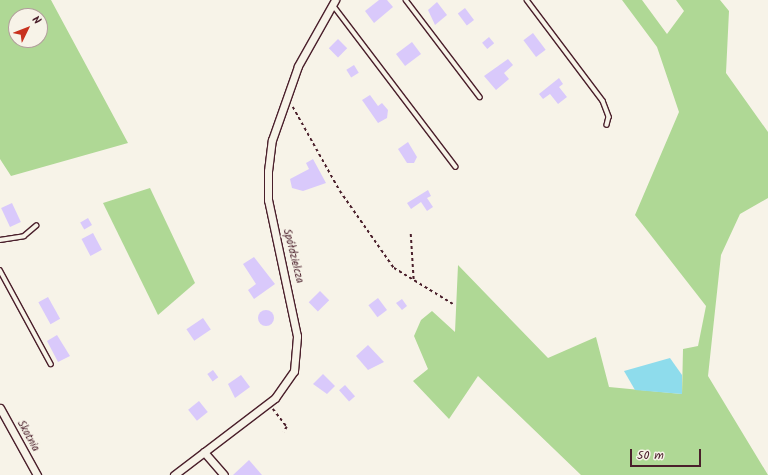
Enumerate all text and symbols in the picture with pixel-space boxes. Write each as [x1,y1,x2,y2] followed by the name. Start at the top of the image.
[8,8,48,48] north arrow
[27,12,45,29] text: N
[280,227,306,285] street label: Spółdzielcza
[14,418,42,454] street label: Skotnia
[632,441,703,467] scale bar
[637,446,664,465] text: 50 m

